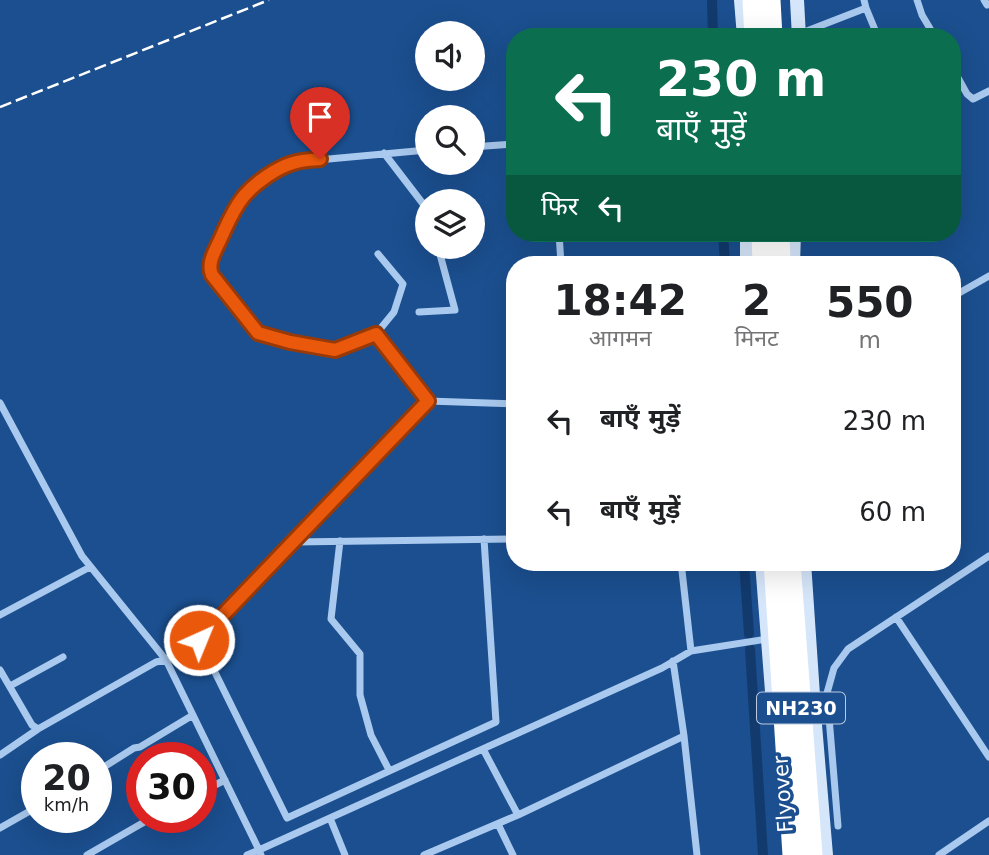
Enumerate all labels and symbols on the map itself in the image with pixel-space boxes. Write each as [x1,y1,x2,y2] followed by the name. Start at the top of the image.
[290,87,350,159] pin
[162,603,236,677] position arrow
[757,692,845,723] road number: NH230
[126,742,217,833] speed limit sign: 30
[768,754,798,833] street label: Flyover

